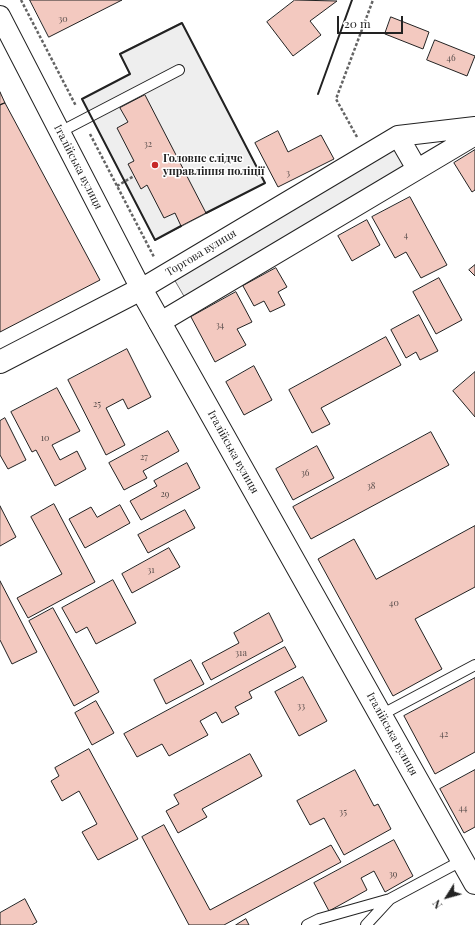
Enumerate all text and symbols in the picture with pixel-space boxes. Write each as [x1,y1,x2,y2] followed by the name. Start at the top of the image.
[339,8,405,34] scale bar
[58,14,68,24] house number: 30
[344,15,371,31] text: 20 m
[446,53,456,63] house number: 46
[51,123,105,211] street label: Італійська вулиця
[144,139,152,149] house number: 32
[163,152,264,178] place label: Головне слідче управління поліції
[150,160,160,170] marker: Головне слідче управління поліції
[286,168,290,178] house number: 3
[163,227,239,279] street label: Торгова вулиця
[404,230,408,240] house number: 4
[216,320,224,330] house number: 34
[93,399,101,409] house number: 25
[205,408,261,496] street label: Італійська вулиця
[41,433,49,443] house number: 10
[140,452,148,462] house number: 27
[301,468,309,478] house number: 36
[367,481,375,491] house number: 38
[161,489,169,499] house number: 29
[147,565,155,575] house number: 31
[389,598,399,608] house number: 40
[235,648,247,658] house number: 31а
[364,690,420,778] street label: Італійська вулиця
[297,701,305,711] house number: 33
[440,729,448,739] house number: 42
[459,803,467,813] house number: 44
[339,807,347,817] house number: 35
[389,869,397,879] house number: 39
[427,877,467,917] north arrow
[429,897,445,912] text: N

